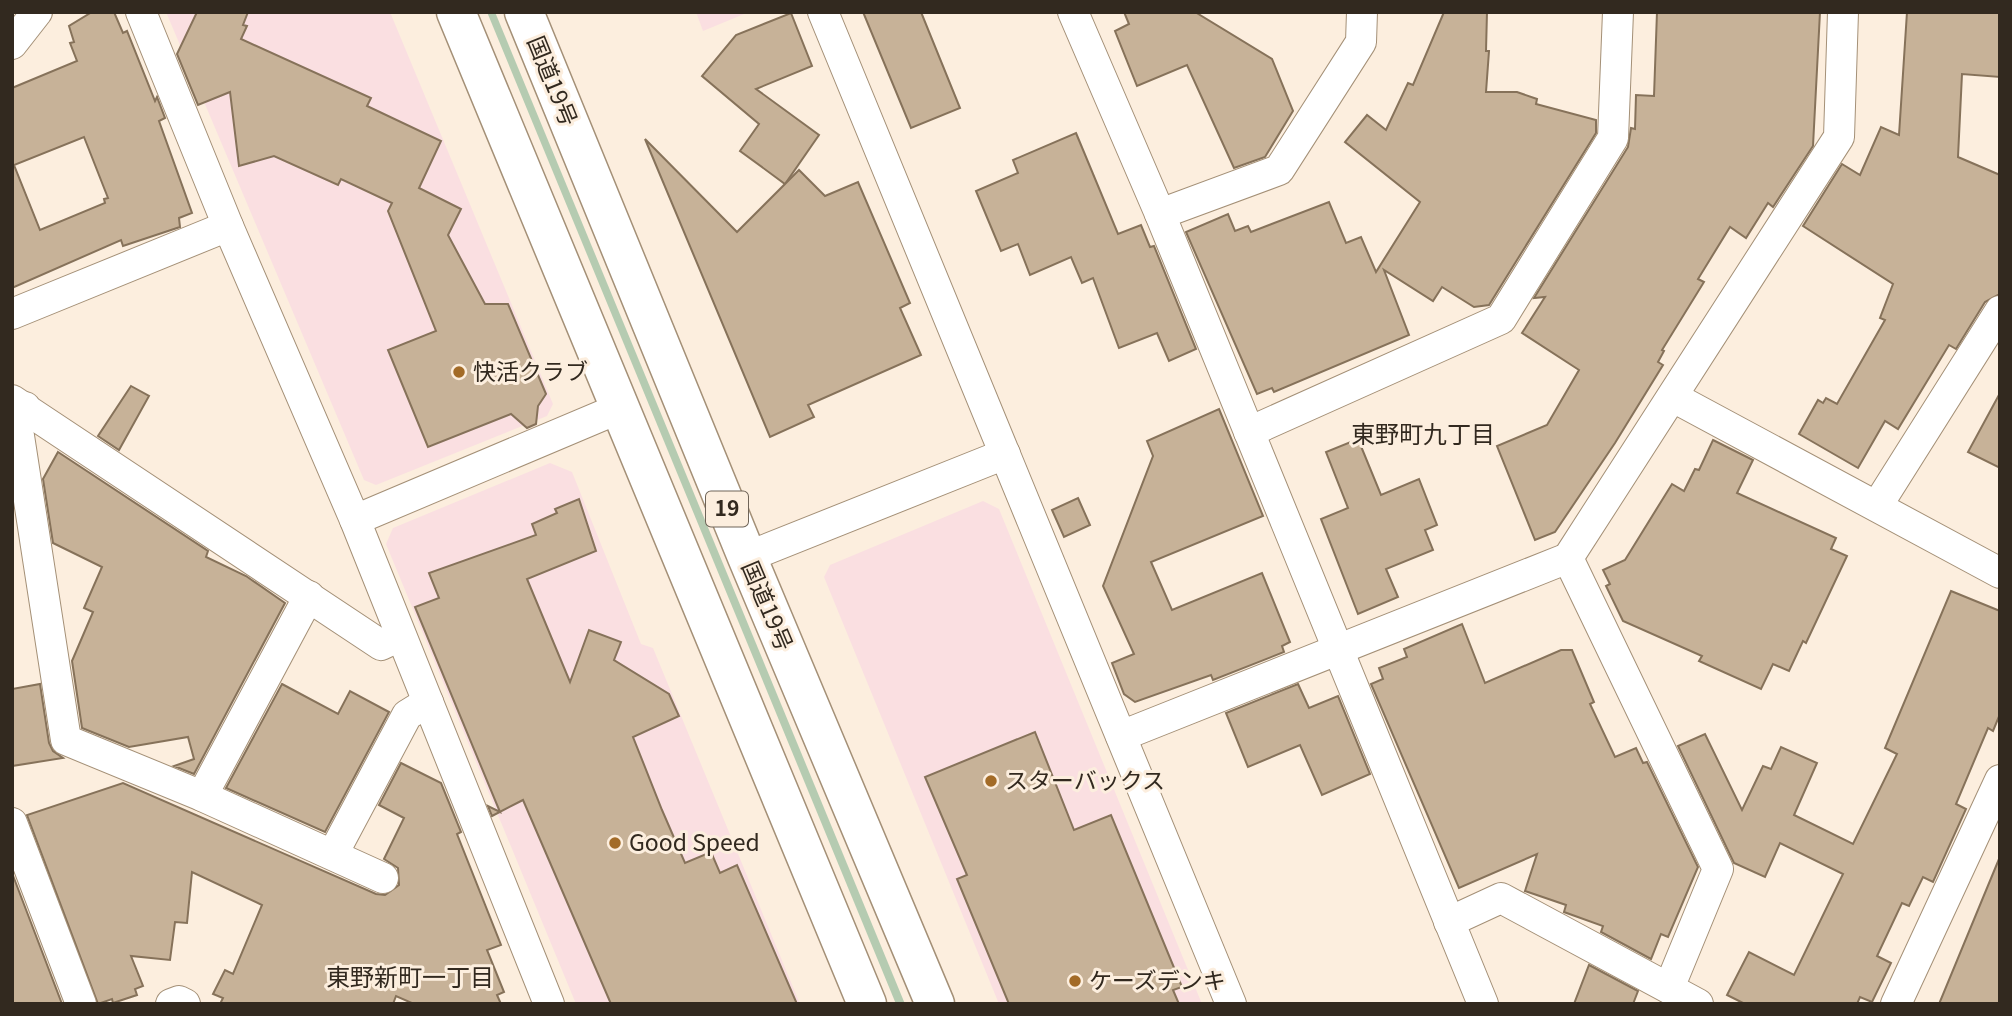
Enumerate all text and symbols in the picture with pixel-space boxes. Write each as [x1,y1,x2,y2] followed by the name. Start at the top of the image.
[520,30,587,130] street label: 国道19号
[473,353,588,387] place label: 快活クラブ
[451,364,467,380] marker: 快活クラブ
[1351,415,1495,450] district label: 東野町九丁目
[706,491,748,526] road number: 19
[735,555,803,655] street label: 国道19号
[1005,762,1165,796] place label: スターバックス
[983,773,999,789] marker: スターバックス
[629,824,760,858] place label: Good Speed
[607,835,623,851] marker: Good Speed
[326,958,494,993] district label: 東野新町一丁目
[1089,962,1226,996] place label: ケーズデンキ
[1067,973,1083,989] marker: ケーズデンキ

